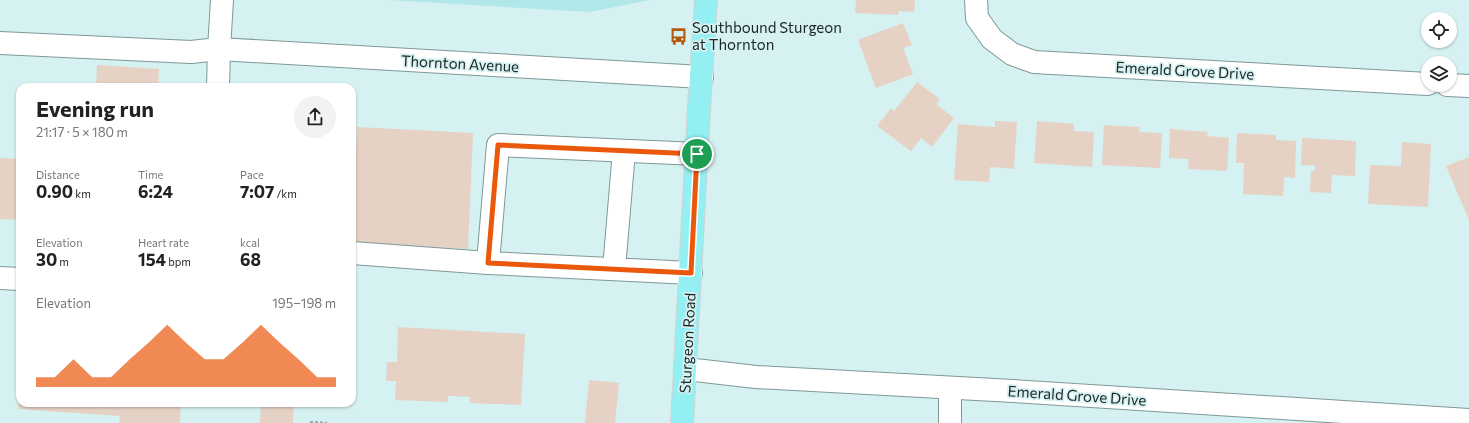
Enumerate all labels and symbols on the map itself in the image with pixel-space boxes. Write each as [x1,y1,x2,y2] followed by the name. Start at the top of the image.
[692,18,842,53] place label: Southbound Sturgeon at Thornton
[669,26,689,46] bus stop icon: Southbound Sturgeon at Thornton
[400,51,520,75] street label: Thornton Avenue
[1115,57,1255,83] street label: Emerald Grove Drive
[680,137,714,171] pin
[675,292,699,394] street label: Sturgeon Road
[1007,381,1147,409] street label: Emerald Grove Drive

